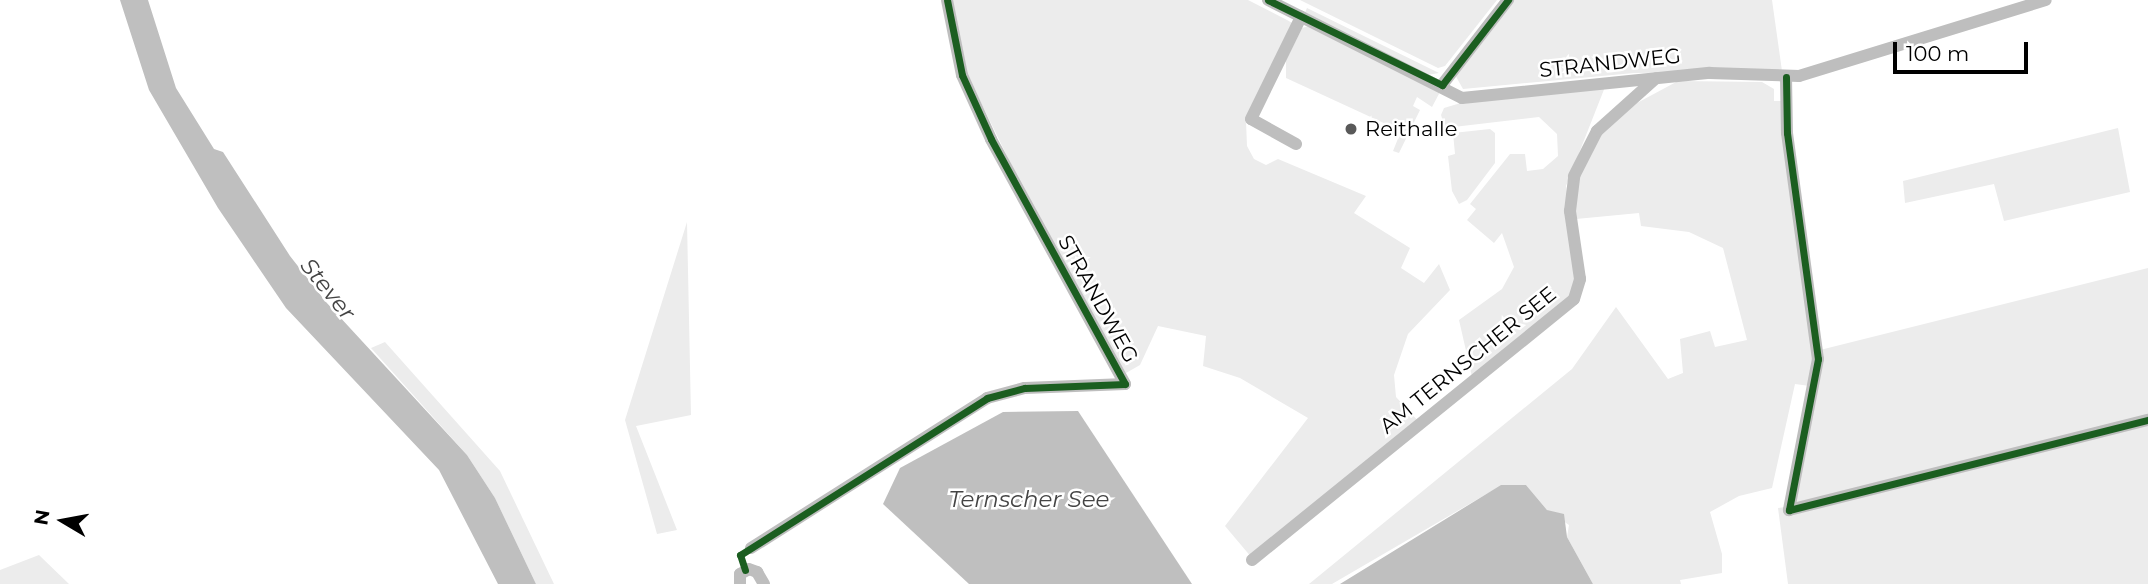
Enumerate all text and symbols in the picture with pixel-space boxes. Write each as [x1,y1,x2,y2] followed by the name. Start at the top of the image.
[1896,28,2031,72] scale bar
[1906,41,1969,66] text: 100 m
[1538,43,1682,83] street label: STRANDWEG
[1365,116,1457,142] place label: Reithalle
[1343,121,1359,137] marker: Reithalle
[1053,231,1143,367] street label: STRANDWEG
[295,252,361,326] water label: Stever
[1375,281,1561,439] street label: AM TERNSCHER SEE
[948,485,1110,513] water label: Ternscher See
[28,486,98,556] north arrow
[29,508,54,527] text: N

